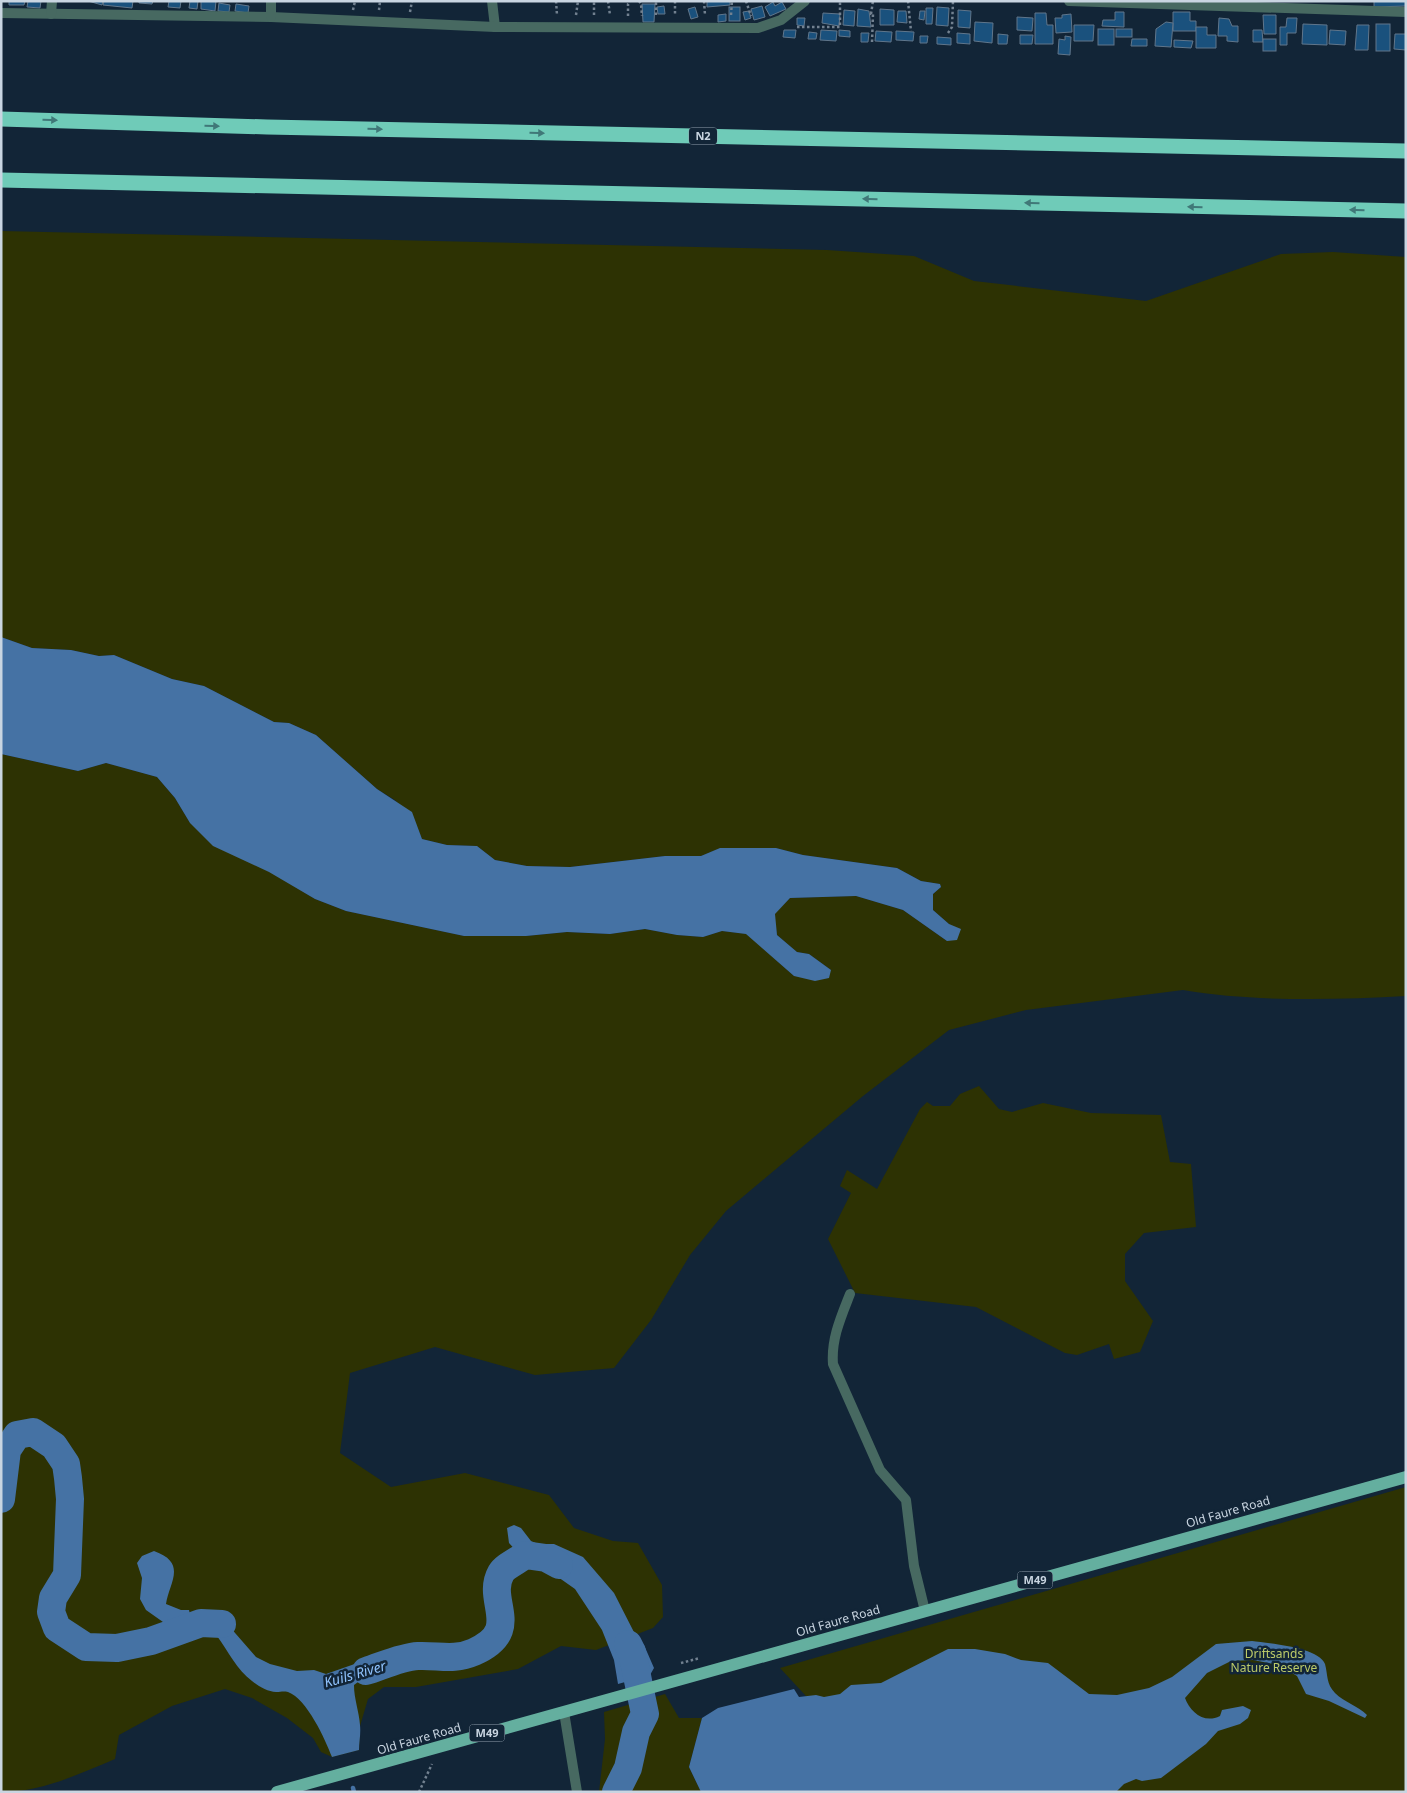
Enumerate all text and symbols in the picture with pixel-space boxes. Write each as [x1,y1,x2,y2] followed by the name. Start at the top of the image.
[42,117,58,125] one-way arrow
[205,122,221,130] one-way arrow
[367,126,383,134] one-way arrow
[689,128,717,144] road number: N2
[530,129,546,137] one-way arrow
[861,195,877,203] one-way arrow
[1024,199,1040,207] one-way arrow
[1186,202,1202,210] one-way arrow
[1349,206,1365,214] one-way arrow
[1184,1491,1272,1532] street label: Old Faure Road
[1018,1572,1052,1588] road number: M49
[794,1600,882,1641] street label: Old Faure Road
[1231,1645,1318,1676] park label: Driftsands Nature Reserve
[322,1656,388,1691] water label: Kuils River
[375,1718,463,1759] street label: Old Faure Road
[470,1725,504,1742] road number: M49

